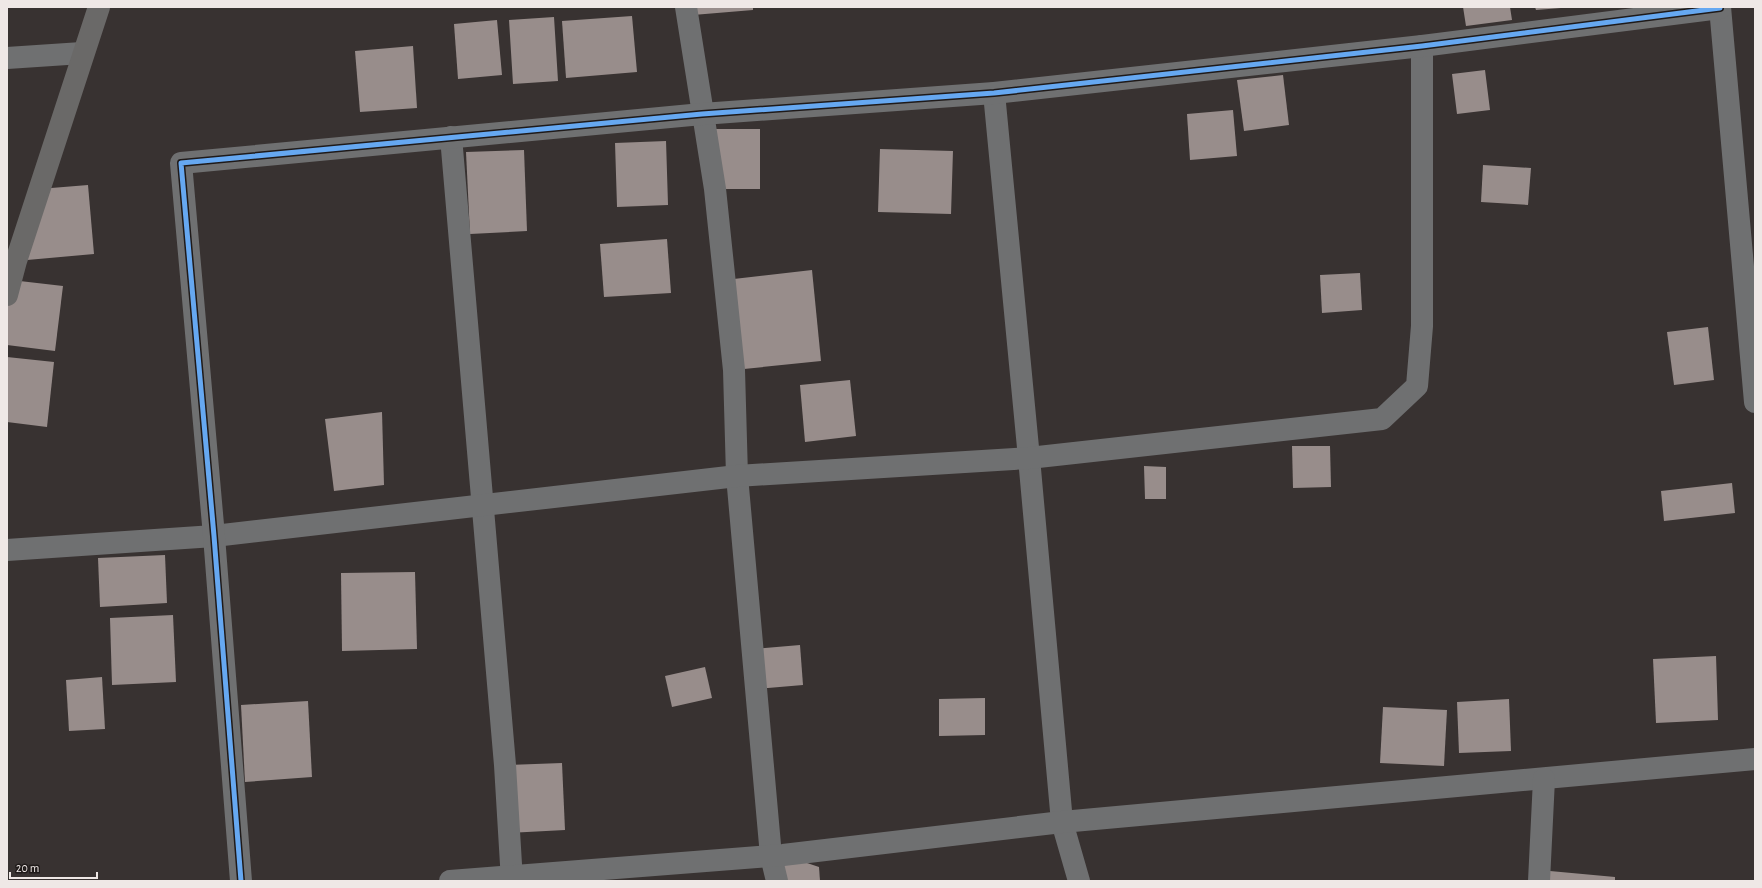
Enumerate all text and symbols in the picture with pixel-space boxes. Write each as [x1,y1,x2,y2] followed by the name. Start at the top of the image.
[10,854,97,880] scale bar
[16,862,39,874] text: 20 m

